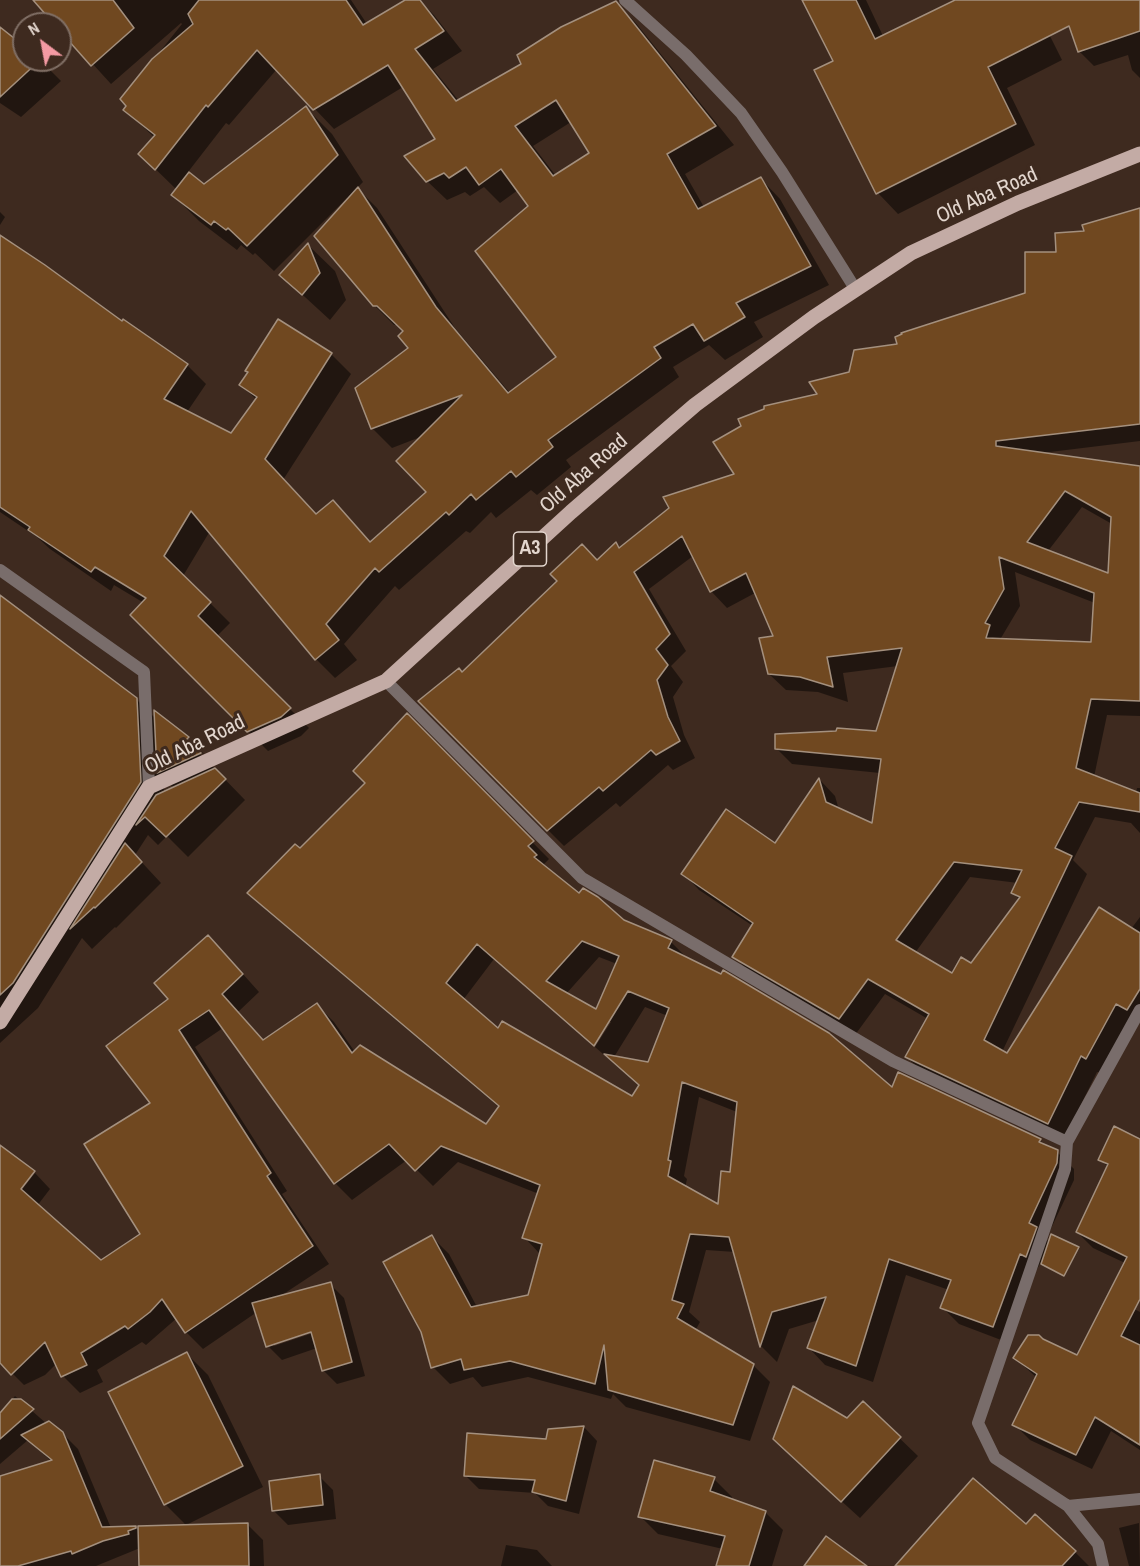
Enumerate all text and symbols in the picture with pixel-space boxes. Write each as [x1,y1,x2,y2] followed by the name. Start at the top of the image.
[12,12,72,72] north arrow
[24,17,43,40] text: N
[932,162,1042,230] street label: Old Aba Road
[535,429,633,519] street label: Old Aba Road
[514,532,546,566] road number: A3
[141,710,249,780] street label: Old Aba Road

